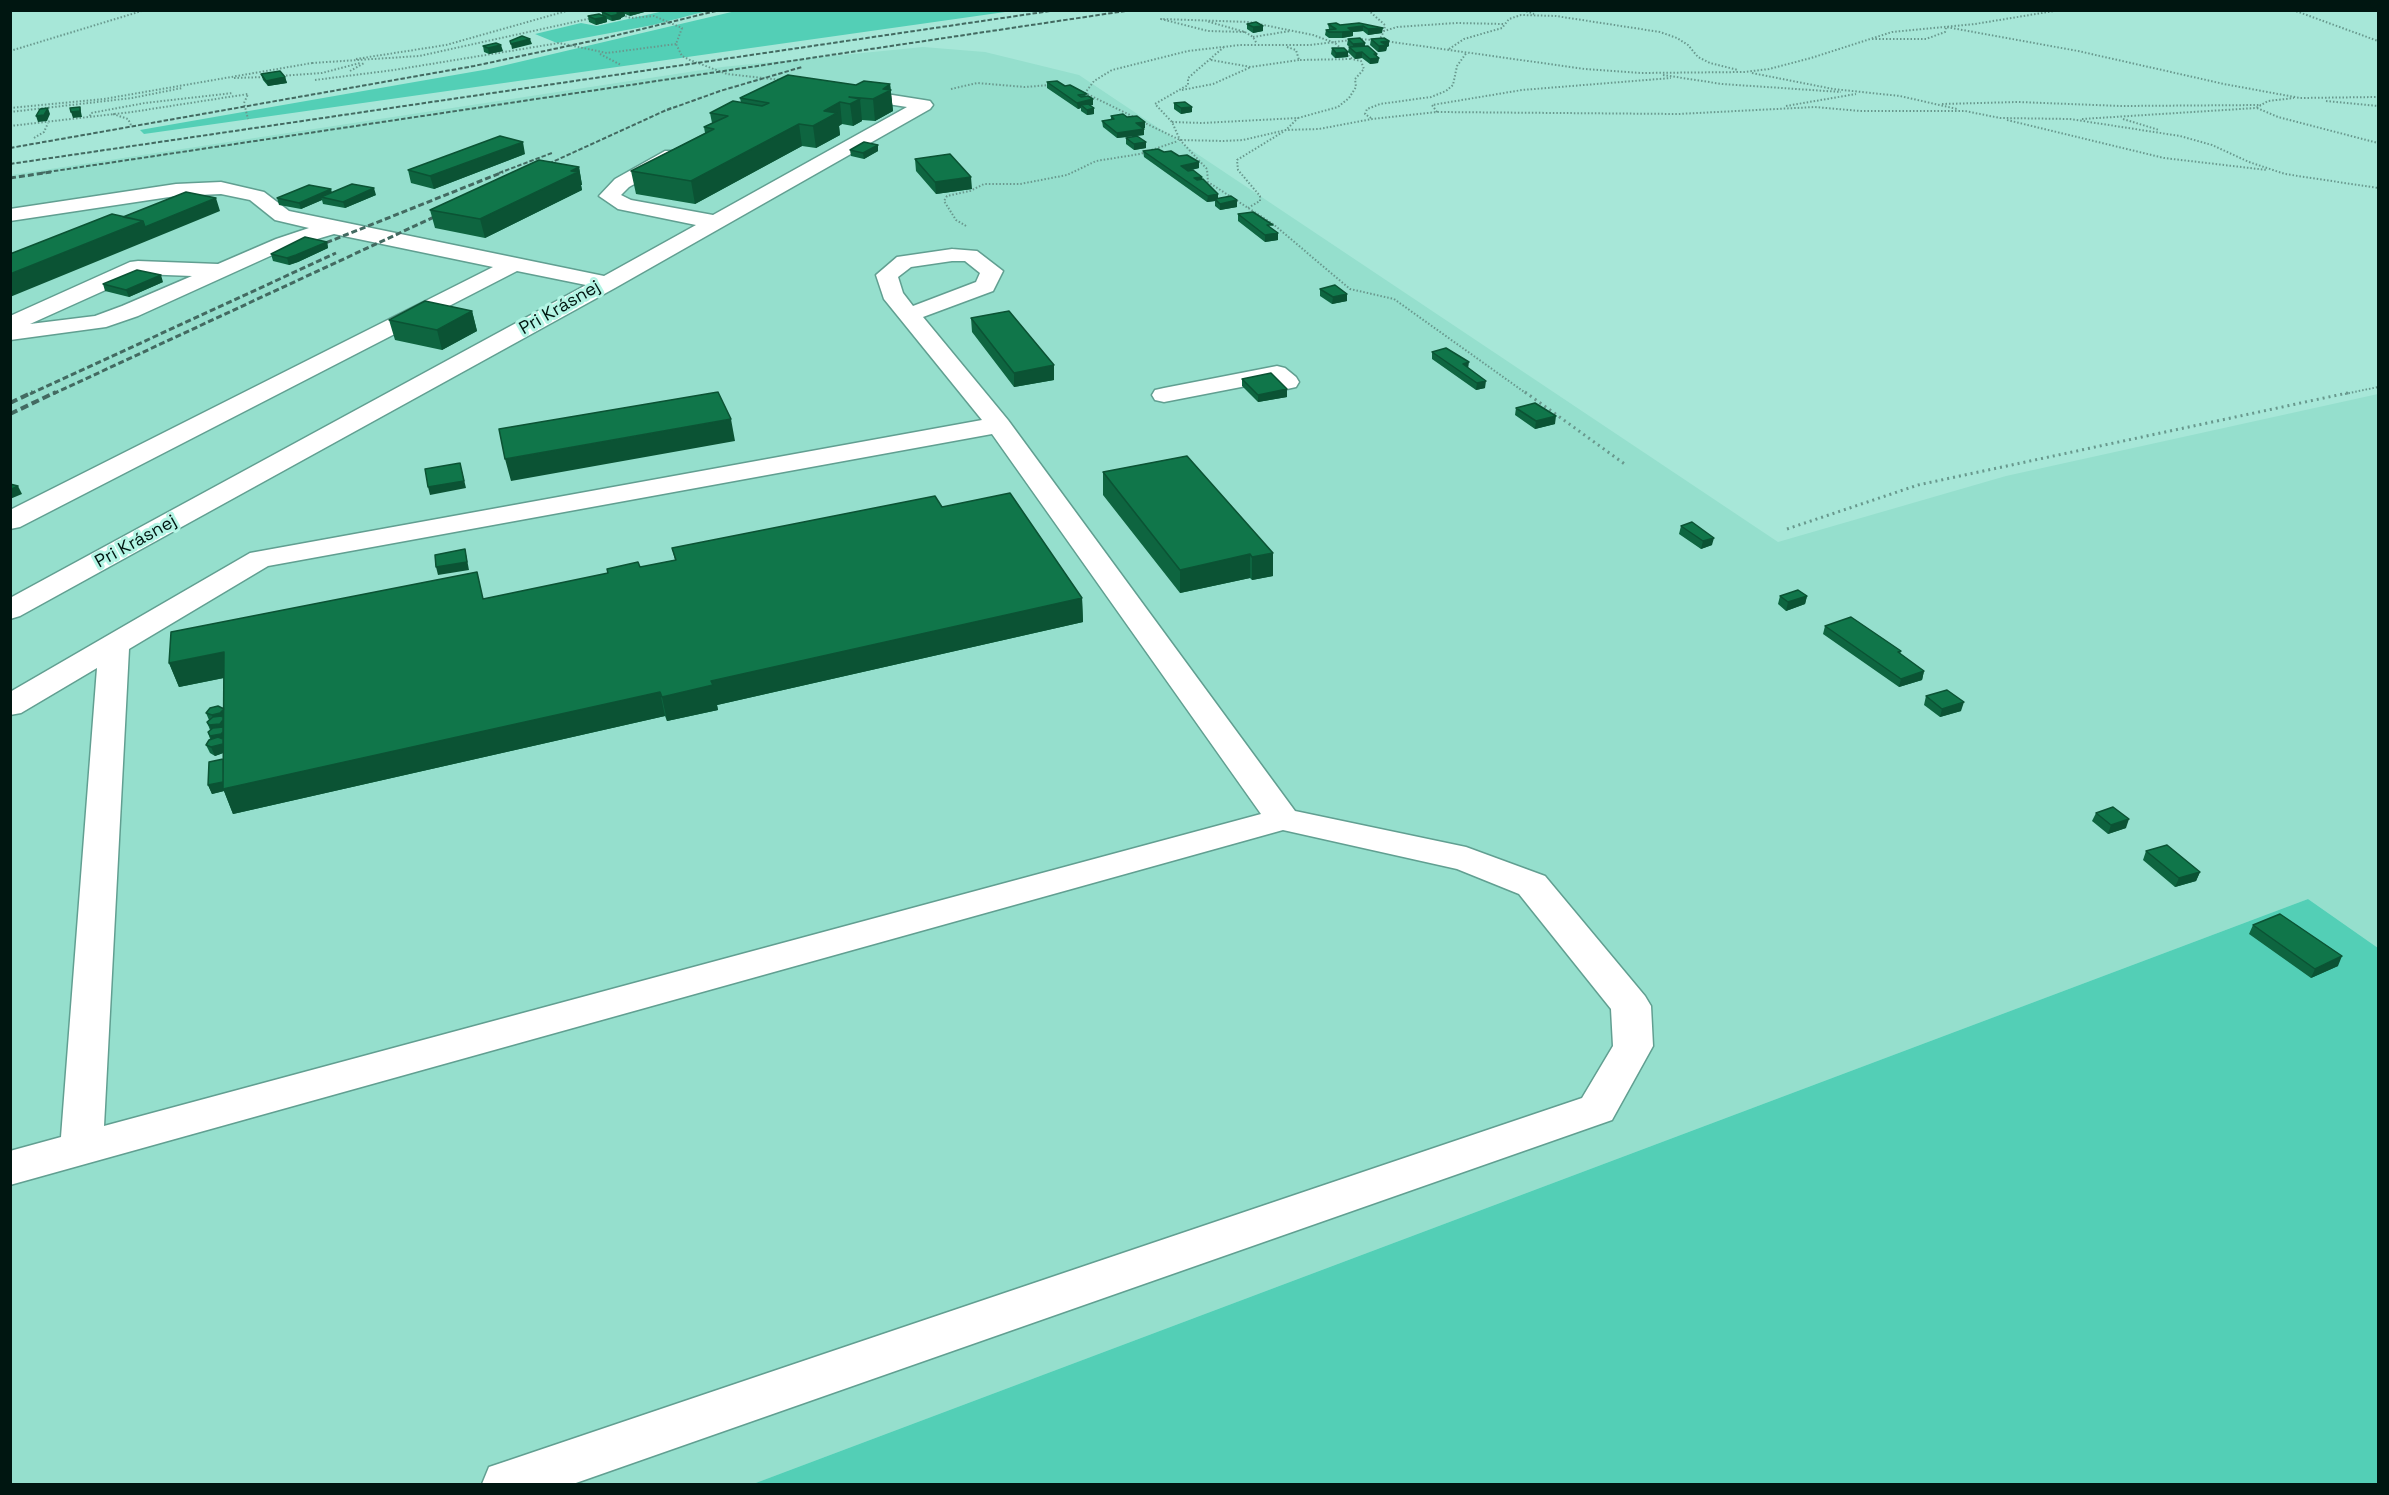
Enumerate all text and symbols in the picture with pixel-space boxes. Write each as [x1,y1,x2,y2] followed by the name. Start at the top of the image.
[516,276,604,340] street label: Pri Krásnej
[91,511,181,573] street label: Pri Krásnej

